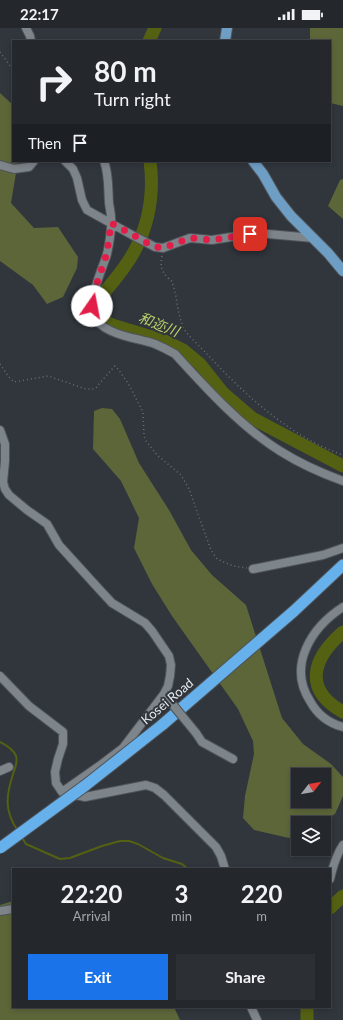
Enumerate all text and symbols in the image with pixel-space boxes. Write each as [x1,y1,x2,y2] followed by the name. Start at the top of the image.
[20,5,59,23] text: 22:17
[94,54,157,88] text: 80 m
[28,56,80,108] icon: right
[94,88,171,110] text: Turn right
[69,132,91,154] icon: arrive
[28,134,61,152] text: Then
[233,217,267,251] pin
[239,223,261,245] icon: arrive
[71,285,113,327] position arrow
[136,309,184,340] water label: 和迩川
[138,675,196,727] street label: Kosei Road
[291,768,331,808] north arrow
[291,768,331,856] map controls
[291,816,331,856] button: layers
[61,879,122,908] text: 22:20
[175,879,189,908] text: 3
[241,879,282,908] text: 220
[73,908,110,924] text: Arrival
[171,908,192,924] text: min
[256,908,267,924] text: m
[28,954,168,1000] button: Exit
[176,954,315,1000] button: Share

